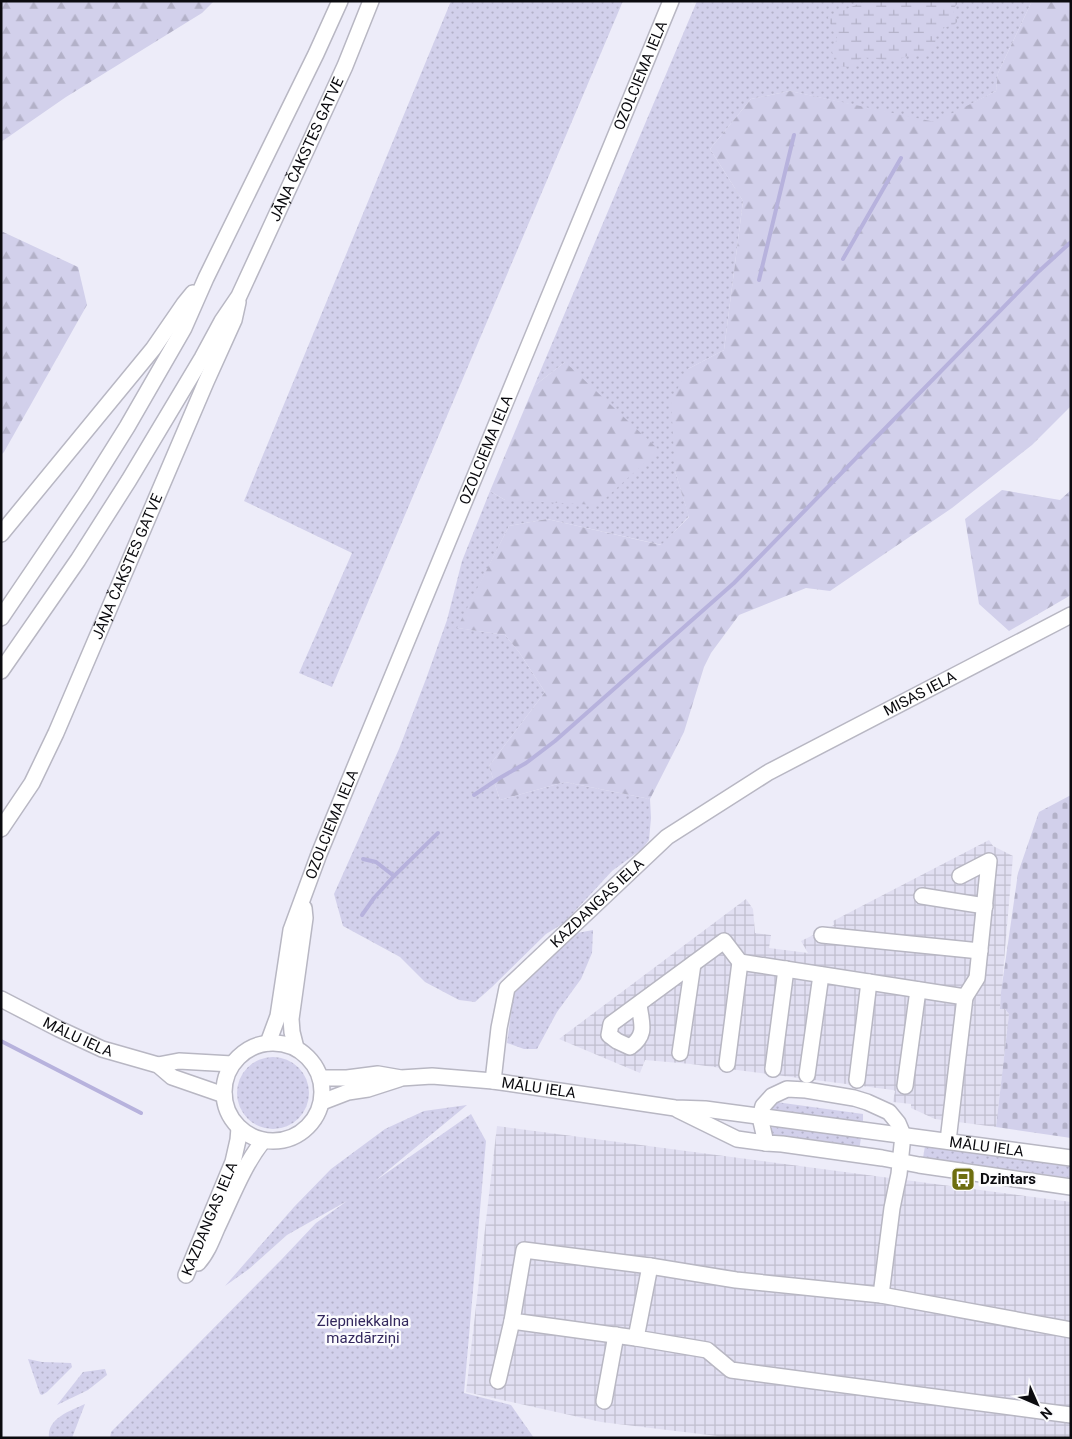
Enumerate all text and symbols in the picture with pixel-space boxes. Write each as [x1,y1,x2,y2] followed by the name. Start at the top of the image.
[610,18,671,133] street label: OZOLCIEMA IELA
[266,74,348,224] street label: JĀŅA ČAKSTES GATVE
[455,392,516,507] street label: OZOLCIEMA IELA
[88,491,166,642] street label: JĀŅA ČAKSTES GATVE
[880,667,959,720] street label: MISAS IELA
[302,767,362,882] street label: OZOLCIEMA IELA
[547,855,648,951] street label: KAZDANGAS IELA
[40,1013,115,1061] street label: MĀLU IELA
[500,1073,577,1102] street label: MĀLU IELA
[948,1133,1025,1161] street label: MĀLU IELA
[178,1159,241,1278] street label: KAZDANGAS IELA
[950,1166,976,1192] bus stop icon: Dzintars
[980,1170,1036,1188] place label: Dzintars
[317,1312,409,1347] park label: Ziepniekkalna mazdārziņi
[1012,1379,1062,1429] north arrow
[1037,1404,1055,1422] text: N

